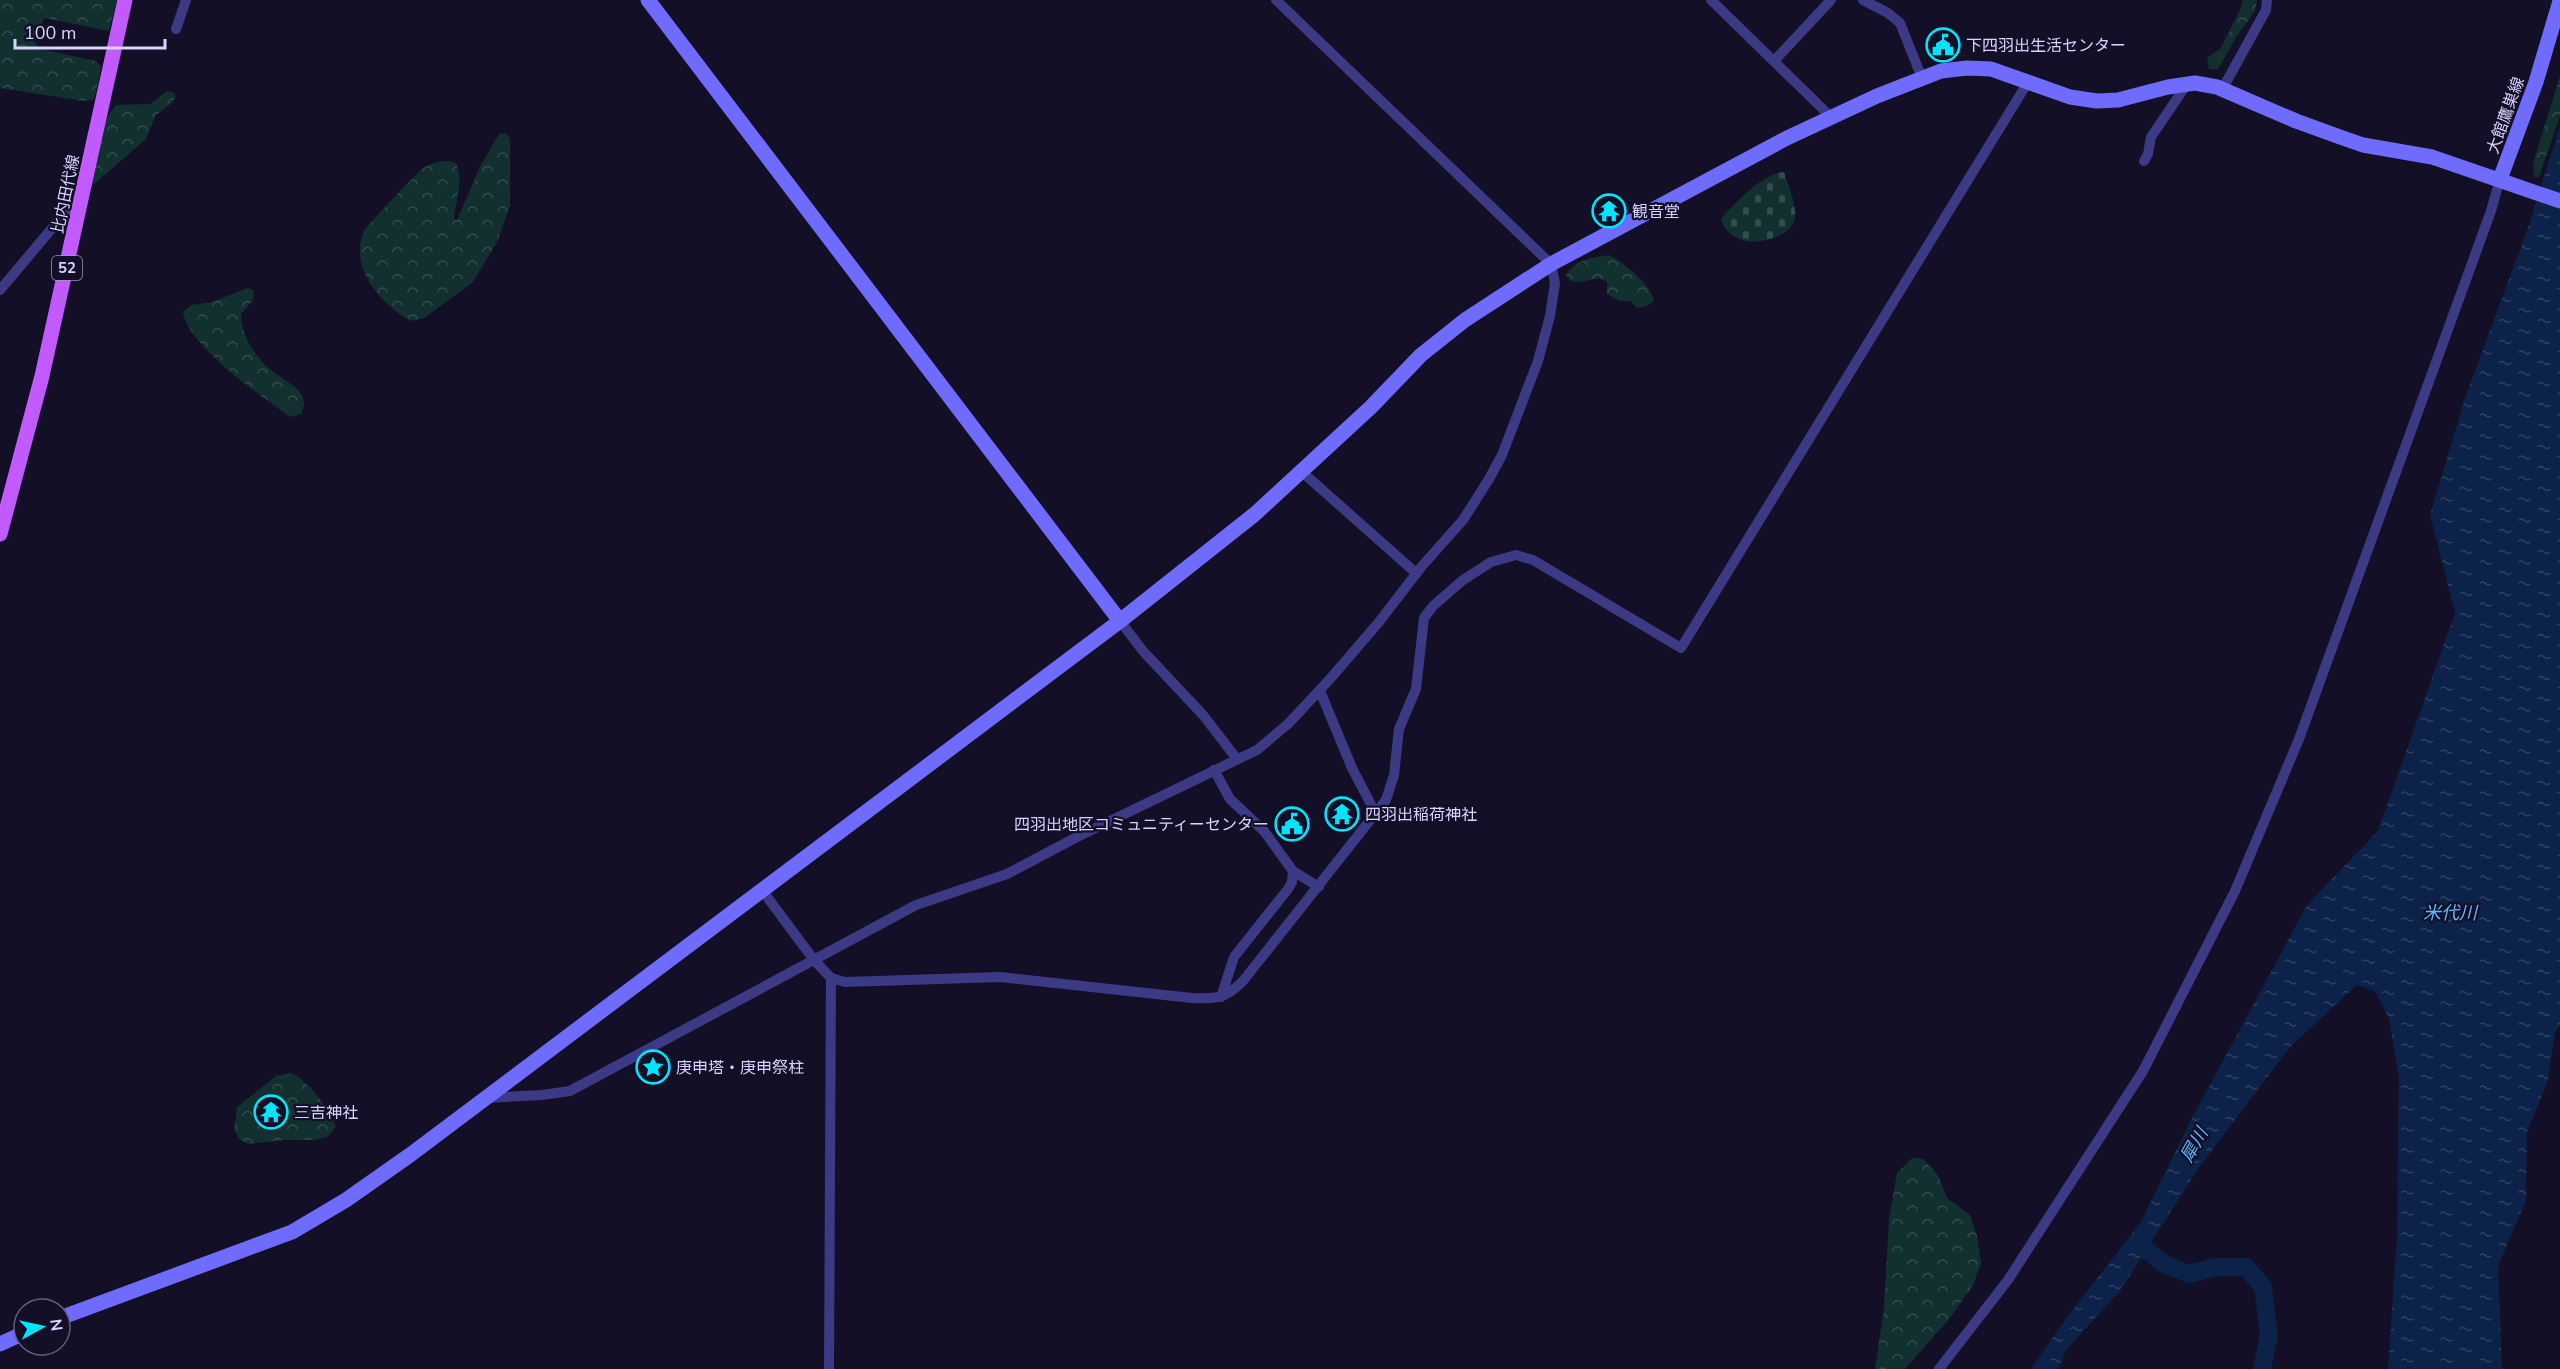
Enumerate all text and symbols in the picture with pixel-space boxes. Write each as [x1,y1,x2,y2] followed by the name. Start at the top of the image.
[15,12,165,50] scale bar
[24,21,76,45] text: 100 m
[1925,27,1961,63] public building icon: 下四羽出生活センター
[1966,35,2126,57] place label: 下四羽出生活センター
[2482,74,2530,157] street label: 大館鷹巣線
[47,153,85,236] street label: 比内田代線
[1591,193,1627,229] temple icon: 観音堂
[1632,201,1680,223] place label: 観音堂
[52,256,82,280] road number: 52
[1324,796,1360,832] temple icon: 四羽出稲荷神社
[1365,804,1477,826] place label: 四羽出稲荷神社
[1274,806,1310,842] public building icon: 四羽出地区コミュニティーセンター
[1014,814,1269,836] place label: 四羽出地区コミュニティーセンター
[2423,901,2479,925] water label: 米代川
[635,1049,671,1085] place icon: 庚申塔・庚申祭柱
[676,1057,804,1079] place label: 庚申塔・庚申祭柱
[253,1094,289,1130] temple icon: 三吉神社
[294,1102,358,1124] place label: 三吉神社
[2175,1122,2214,1167] water label: 犀川
[12,1297,72,1357] north arrow
[44,1318,68,1333] text: N

